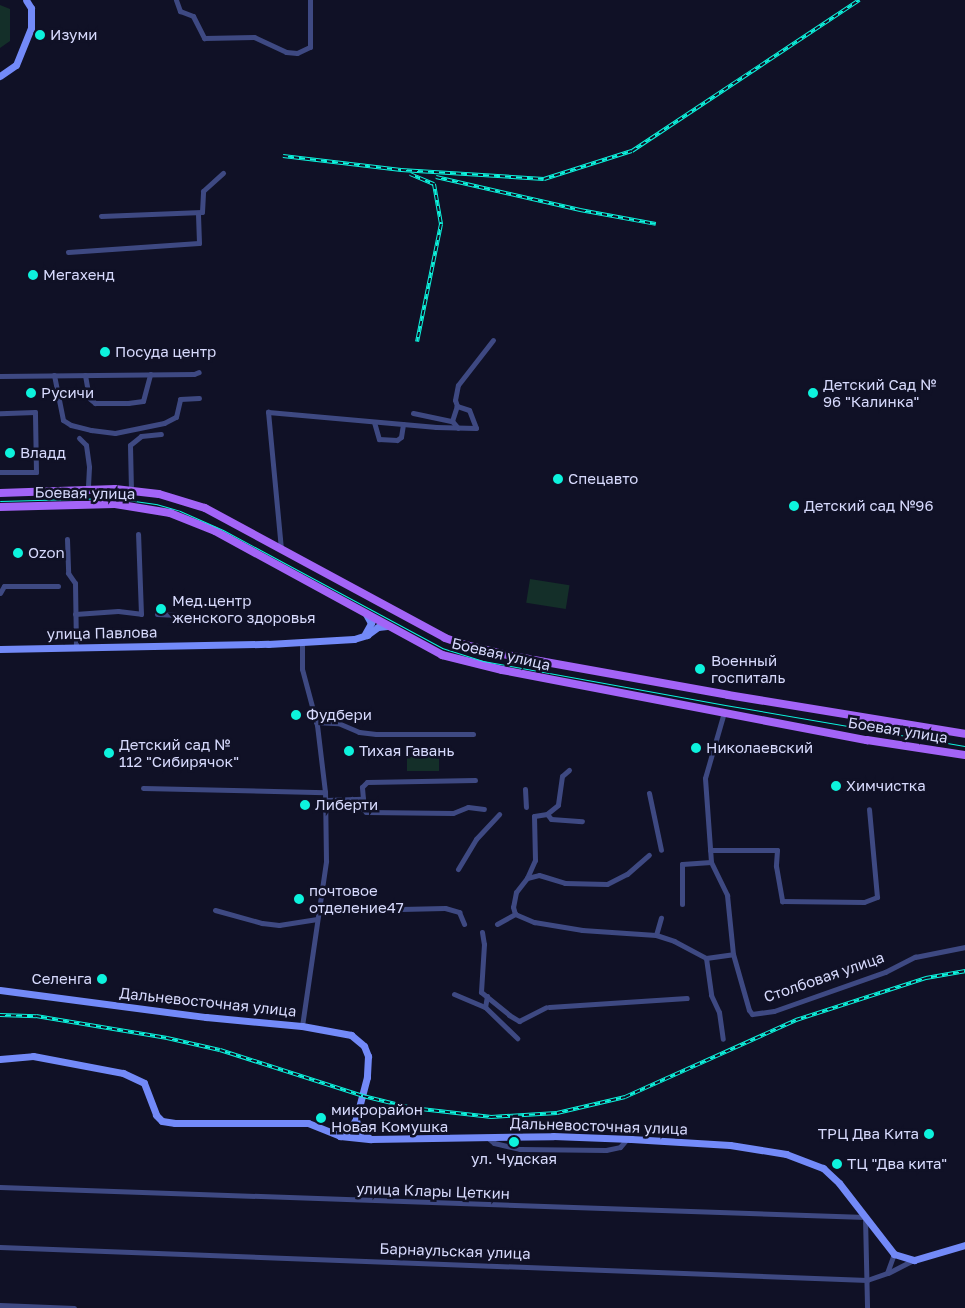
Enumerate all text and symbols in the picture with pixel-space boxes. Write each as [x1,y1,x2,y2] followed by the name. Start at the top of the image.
[50,26,97,44] place label: Изуми
[34,29,46,41] marker: Изуми
[43,266,115,284] place label: Мегахенд
[27,269,39,281] marker: Мегахенд
[115,343,216,361] place label: Посуда центр
[99,346,111,358] marker: Посуда центр
[823,375,936,410] place label: Детский Сад № 96 "Калинка"
[41,384,94,402] place label: Русичи
[25,387,37,399] marker: Русичи
[807,387,819,399] marker: Детский Сад № 96 "Калинка"
[20,444,66,462] place label: Владд
[4,447,16,459] marker: Владд
[568,470,638,488] place label: Спецавто
[552,473,564,485] marker: Спецавто
[34,483,136,503] street label: Боевая улица
[804,497,933,515] place label: Детский сад №96
[788,500,800,512] marker: Детский сад №96
[28,544,65,562] place label: Ozon
[12,547,24,559] marker: Ozon
[172,591,316,626] place label: Мед.центр женского здоровья
[154,602,168,616] marker: Мед.центр женского здоровья
[47,623,157,643] street label: улица Павлова
[450,634,552,674] street label: Боевая улица
[711,651,785,686] place label: Военный госпиталь
[693,662,707,676] marker: Военный госпиталь
[306,706,372,724] place label: Фудбери
[290,709,302,721] marker: Фудбери
[847,713,949,747] street label: Боевая улица
[119,735,239,770] place label: Детский сад № 112 "Сибирячок"
[706,739,813,757] place label: Николаевский
[359,742,454,760] place label: Тихая Гавань
[690,742,702,754] marker: Николаевский
[343,745,355,757] marker: Тихая Гавань
[103,747,115,759] marker: Детский сад № 112 "Сибирячок"
[846,777,926,795] place label: Химчистка
[830,780,842,792] marker: Химчистка
[315,796,378,814] place label: Либерти
[299,799,311,811] marker: Либерти
[309,881,404,916] place label: почтовое отделение47
[293,893,305,905] marker: почтовое отделение47
[761,948,887,1006] street label: Столбовая улица
[32,970,92,988] place label: Селенга
[96,973,108,985] marker: Селенга
[119,984,297,1020] street label: Дальневосточная улица
[331,1100,448,1135] place label: микрорайон Новая Комушка
[315,1112,327,1124] marker: микрорайон Новая Комушка
[510,1114,688,1138] street label: Дальневосточная улица
[818,1125,919,1143] place label: ТРЦ Два Кита
[923,1128,935,1140] marker: ТРЦ Два Кита
[508,1136,520,1148] marker: ул. Чудская
[471,1150,557,1168] place label: ул. Чудская
[847,1155,947,1173] place label: ТЦ "Два кита"
[831,1158,843,1170] marker: ТЦ "Два кита"
[356,1179,510,1203] street label: улица Клары Цеткин
[379,1239,531,1263] street label: Барнаульская улица

